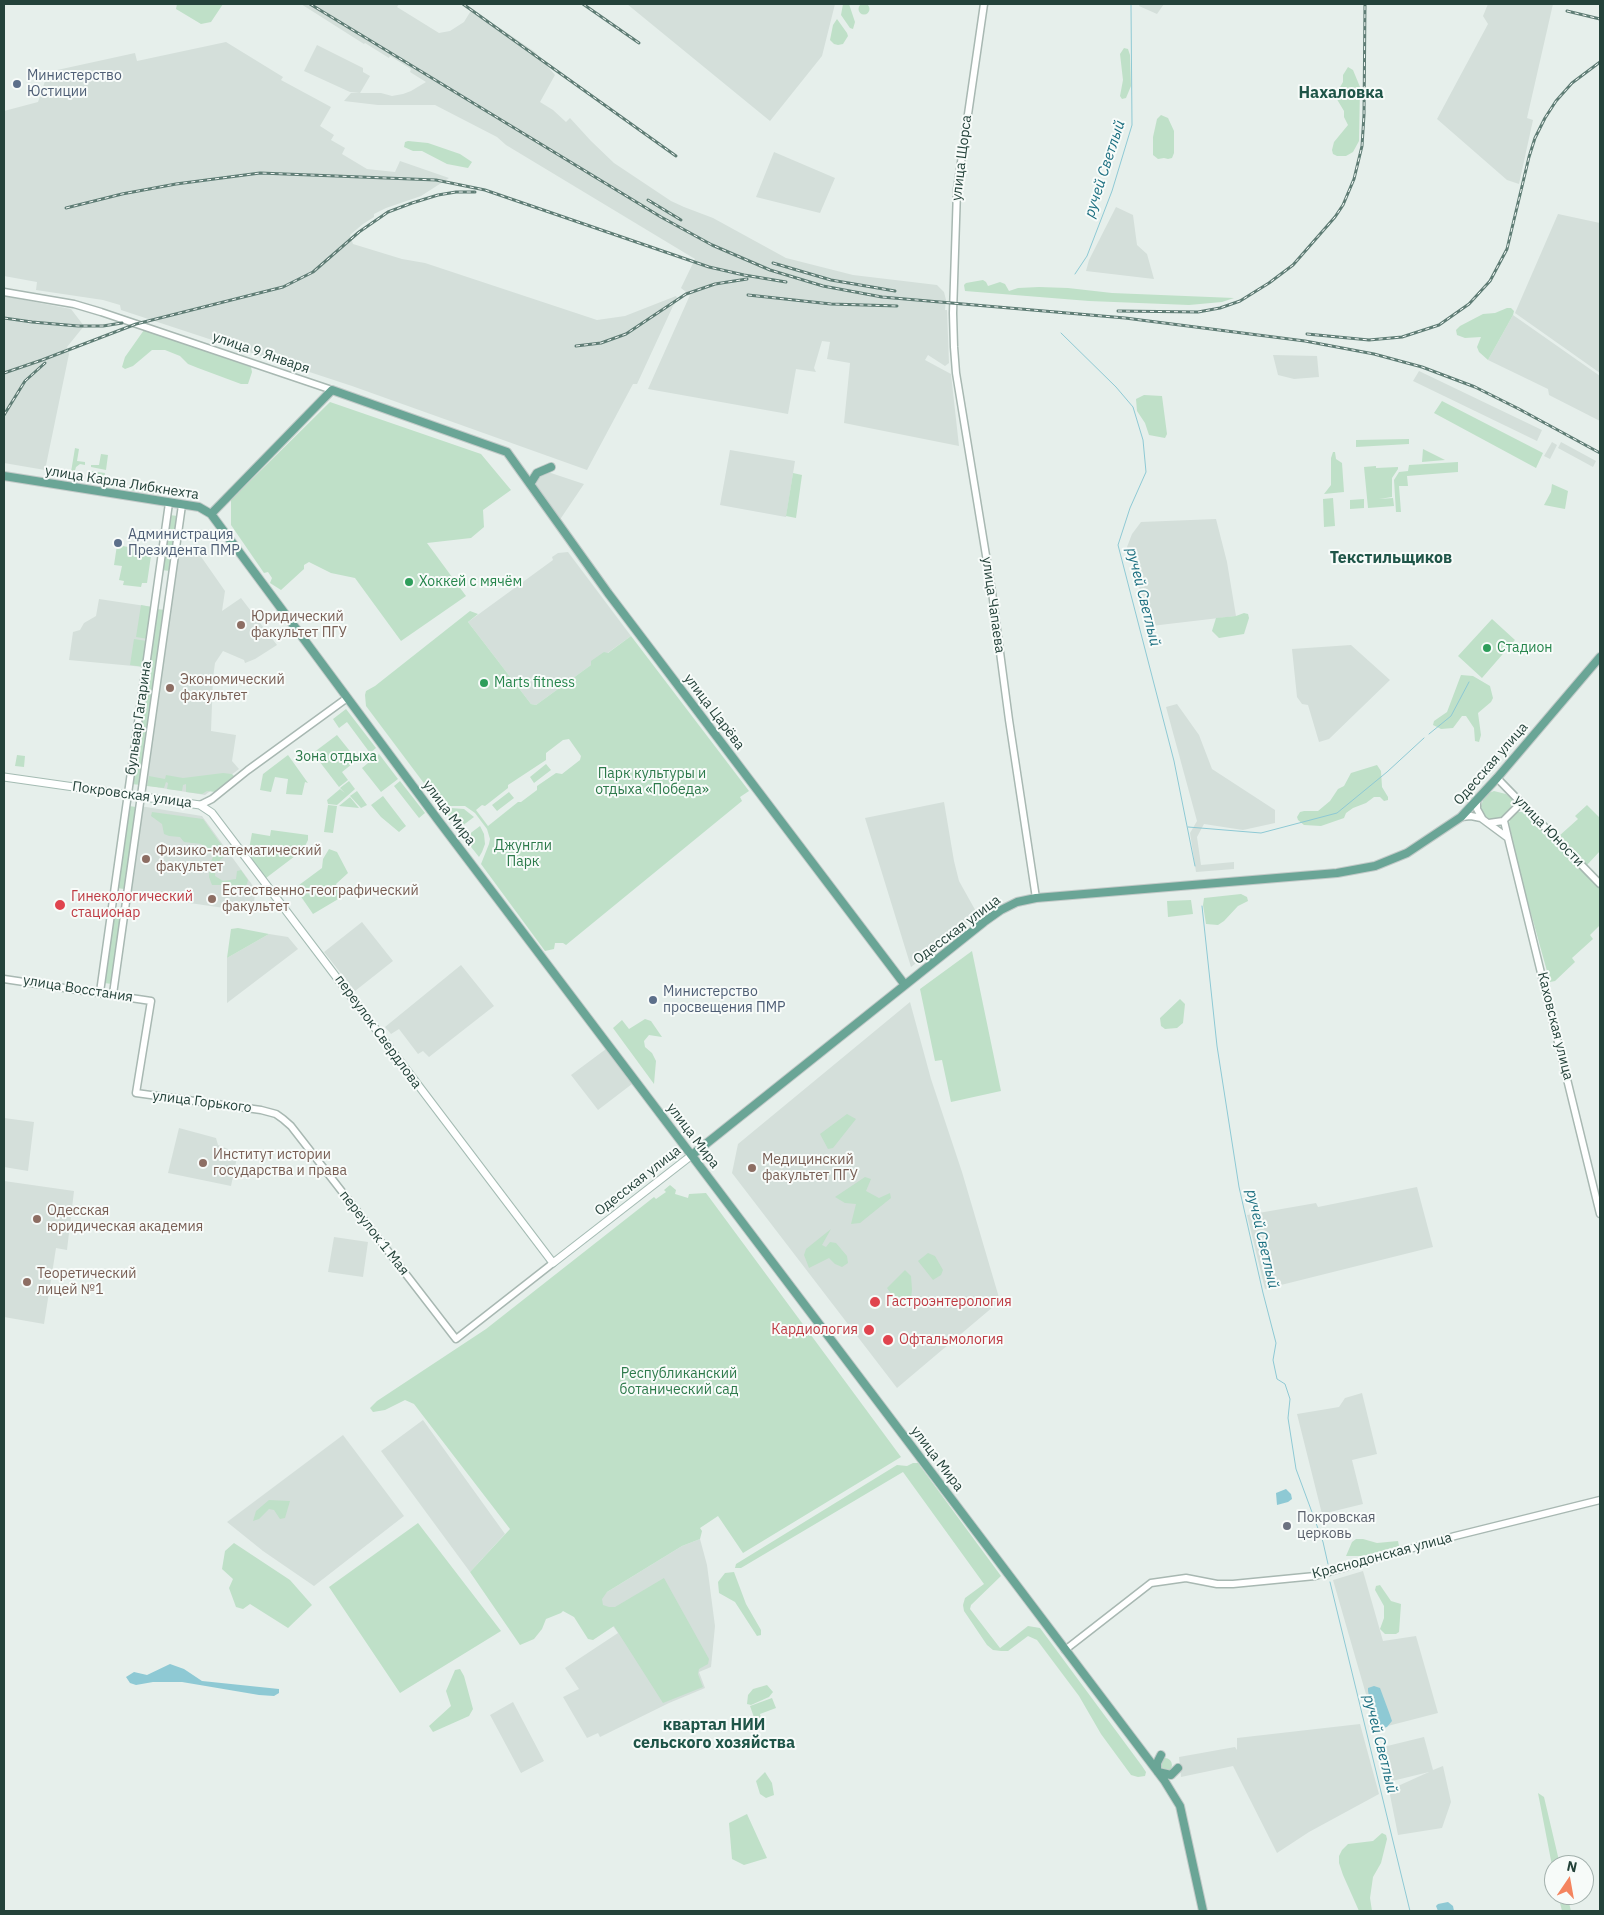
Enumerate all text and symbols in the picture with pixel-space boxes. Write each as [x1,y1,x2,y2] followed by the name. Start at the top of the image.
[27,68,122,100] place label: Министерство Юстиции
[11,78,23,90] marker: Министерство Юстиции
[1298,83,1384,103] district label: Нахаловка
[948,114,976,202] street label: улица Щорса
[1081,118,1129,220] water label: ручей Светлый
[210,328,312,378] street label: улица 9 Января
[44,463,200,503] street label: улица Карла Либкнехта
[128,527,240,560] place label: Администрация Президента ПМР
[112,537,124,549] marker: Администрация Президента ПМР
[1122,546,1164,648] water label: ручей Светлый
[1330,548,1452,568] district label: Текстильщиков
[978,556,1008,654] street label: улица Чапаева
[419,574,522,590] place label: Хоккей с мячём
[403,576,415,588] marker: Хоккей с мячём
[251,609,347,642] place label: Юридический факультет ПГУ
[235,619,247,631] marker: Юридический факультет ПГУ
[1497,640,1553,656] place label: Стадион
[1481,642,1493,654] marker: Стадион
[123,660,155,776] street label: бульвар Гагарина
[680,671,748,753] street label: улица Царёва
[180,672,285,704] place label: Экономический факультет
[494,675,575,691] place label: Marts fitness
[478,677,490,689] marker: Marts fitness
[164,682,176,694] marker: Экономический факультет
[1450,719,1532,809] street label: Одесская улица
[295,749,377,765] park label: Зона отдыха
[595,766,709,799] park label: Парк культуры и отдыха «Победа»
[419,777,479,849] street label: улица Мира
[71,778,193,812] street label: Покровская улица
[1510,792,1588,870] street label: улица Юности
[494,838,552,870] park label: Джунгли Парк
[156,843,322,876] place label: Физико-математический факультет
[140,853,152,865] marker: Физико-математический факультет
[222,883,419,916] place label: Естественно-географический факультет
[71,889,193,922] place label: Гинекологический стационар
[910,892,1004,968] street label: Одесская улица
[206,893,218,905] marker: Естественно-географический факультет
[53,898,67,912] marker: Гинекологический стационар
[1533,970,1577,1082] street label: Каховская улица
[22,972,134,1006] street label: улица Восстания
[331,972,425,1092] street label: переулок Свердлова
[663,984,786,1016] place label: Министерство просвещения ПМР
[647,994,659,1006] marker: Министерство просвещения ПМР
[151,1088,253,1116] street label: улица Горького
[663,1100,723,1172] street label: улица Мира
[592,1142,684,1220] street label: Одесская улица
[213,1147,347,1180] place label: Институт истории государства и права
[762,1152,858,1184] place label: Медицинский факультет ПГУ
[197,1157,209,1169] marker: Институт истории государства и права
[746,1162,758,1174] marker: Медицинский факультет ПГУ
[336,1187,412,1279] street label: переулок 1 Мая
[1242,1188,1282,1290] water label: ручей Светлый
[47,1203,203,1236] place label: Одесская юридическая академия
[31,1213,43,1225] marker: Одесская юридическая академия
[37,1266,137,1298] place label: Теоретический лицей №1
[21,1276,33,1288] marker: Теоретический лицей №1
[886,1294,1012,1310] place label: Гастроэнтерология
[868,1295,882,1309] marker: Гастроэнтерология
[771,1322,858,1338] place label: Кардиология
[862,1323,876,1337] marker: Кардиология
[899,1332,1004,1348] place label: Офтальмология
[881,1333,895,1347] marker: Офтальмология
[620,1366,738,1398] park label: Республиканский ботанический сад
[907,1423,967,1495] street label: улица Мира
[1297,1510,1376,1542] place label: Покровская церковь
[1281,1520,1293,1532] marker: Покровская церковь
[1310,1529,1454,1583] street label: Краснодонская улица
[1359,1693,1401,1795] water label: ручей Светлый
[633,1715,795,1753] district label: квартал НИИ сельского хозяйства
[1544,1855,1594,1905] north arrow
[1565,1856,1579,1876] text: N

